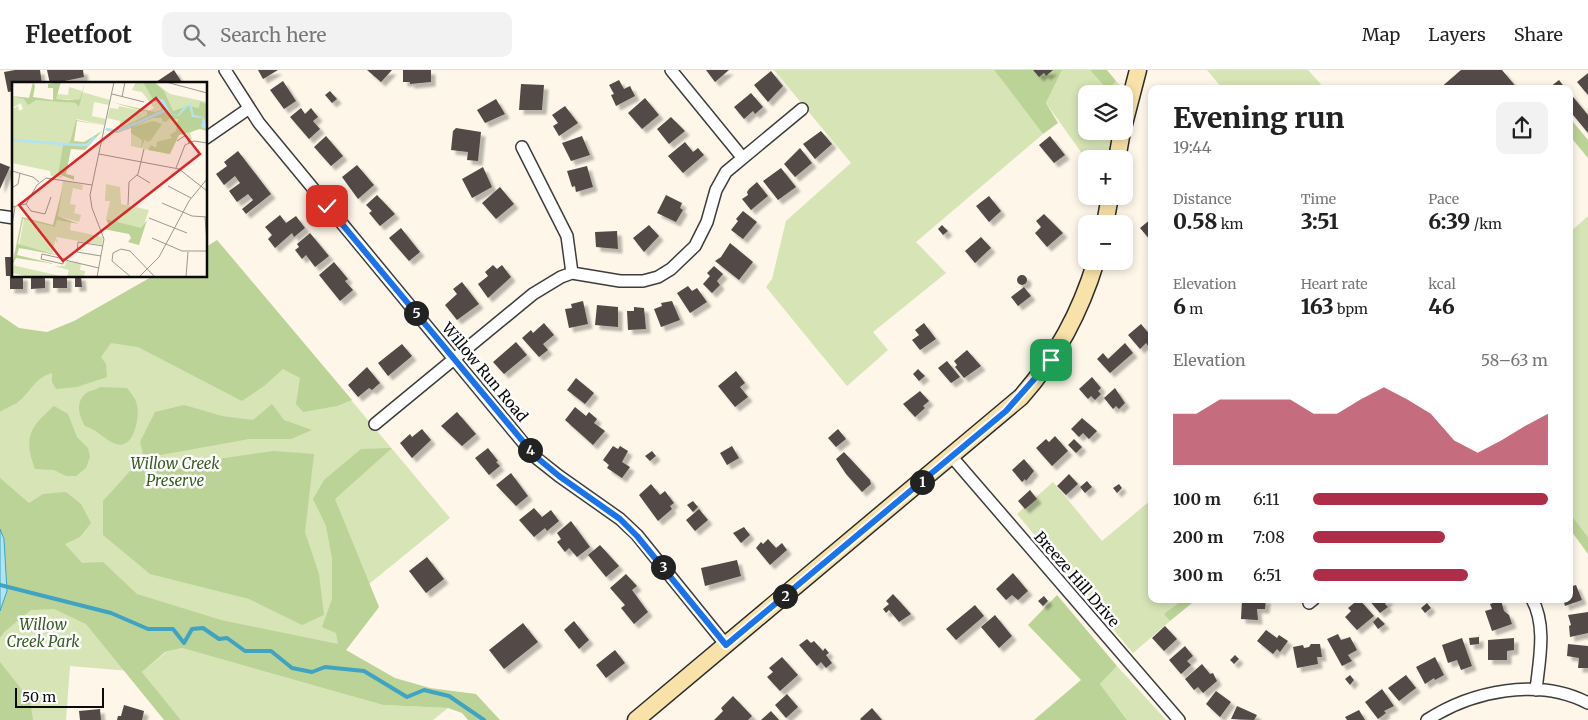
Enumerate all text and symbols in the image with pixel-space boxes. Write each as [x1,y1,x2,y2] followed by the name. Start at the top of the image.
[162,12,512,57] search box
[25,19,132,50] text: Fleetfoot
[180,21,208,49] icon: search
[220,23,326,47] text: Search here
[1362,23,1400,46] text: Map
[1428,23,1486,46] text: Layers
[1514,23,1563,46] text: Share
[12,82,208,278] inset map
[1078,85,1133,270] map controls
[1078,85,1133,140] button: layers
[1173,100,1344,136] text: Evening run
[1496,102,1548,154] button: share
[1173,137,1212,157] text: 19:44
[1078,150,1133,205] button: +
[306,185,348,227] pin
[1173,190,1232,208] text: Distance
[1301,190,1336,208] text: Time
[1428,190,1459,208] text: Pace
[313,192,341,220] icon: check
[1173,208,1217,235] text: 0.58
[1301,208,1338,235] text: 3:51
[1428,208,1470,235] text: 6:39
[1078,215,1133,270] button: −
[1217,215,1244,233] text: km
[1470,215,1502,233] text: /km
[1173,275,1237,293] text: Elevation
[1301,275,1368,293] text: Heart rate
[1428,275,1456,293] text: kcal
[1173,293,1186,320] text: 6
[1301,293,1334,320] text: 163
[1428,293,1455,320] text: 46
[404,300,428,326] pin: 5
[1186,300,1203,318] text: m
[1334,300,1368,318] text: bpm
[412,304,421,322] text: 5
[437,318,532,425] street label: Willow Run Road
[1030,339,1072,381] pin
[1037,346,1065,374] icon: arrive
[1173,350,1246,370] text: Elevation
[1481,350,1548,370] text: 58–63 m
[518,438,542,462] pin: 4
[526,441,535,459] text: 4
[131,454,220,490] park label: Willow Creek Preserve
[910,470,934,494] pin: 1
[919,473,926,491] text: 1
[1173,489,1221,509] text: 100 m
[1253,489,1279,509] text: 6:11
[1030,527,1124,631] street label: Breeze Hill Drive
[1173,527,1223,547] text: 200 m
[1253,527,1285,547] text: 7:08
[650,554,676,580] pin: 3
[659,558,668,576] text: 3
[1173,565,1223,585] text: 300 m
[1253,565,1281,585] text: 6:51
[772,584,798,608] pin: 2
[781,587,790,605] text: 2
[7,615,80,651] park label: Willow Creek Park
[15,685,104,708] scale bar
[22,688,56,706] text: 50 m

